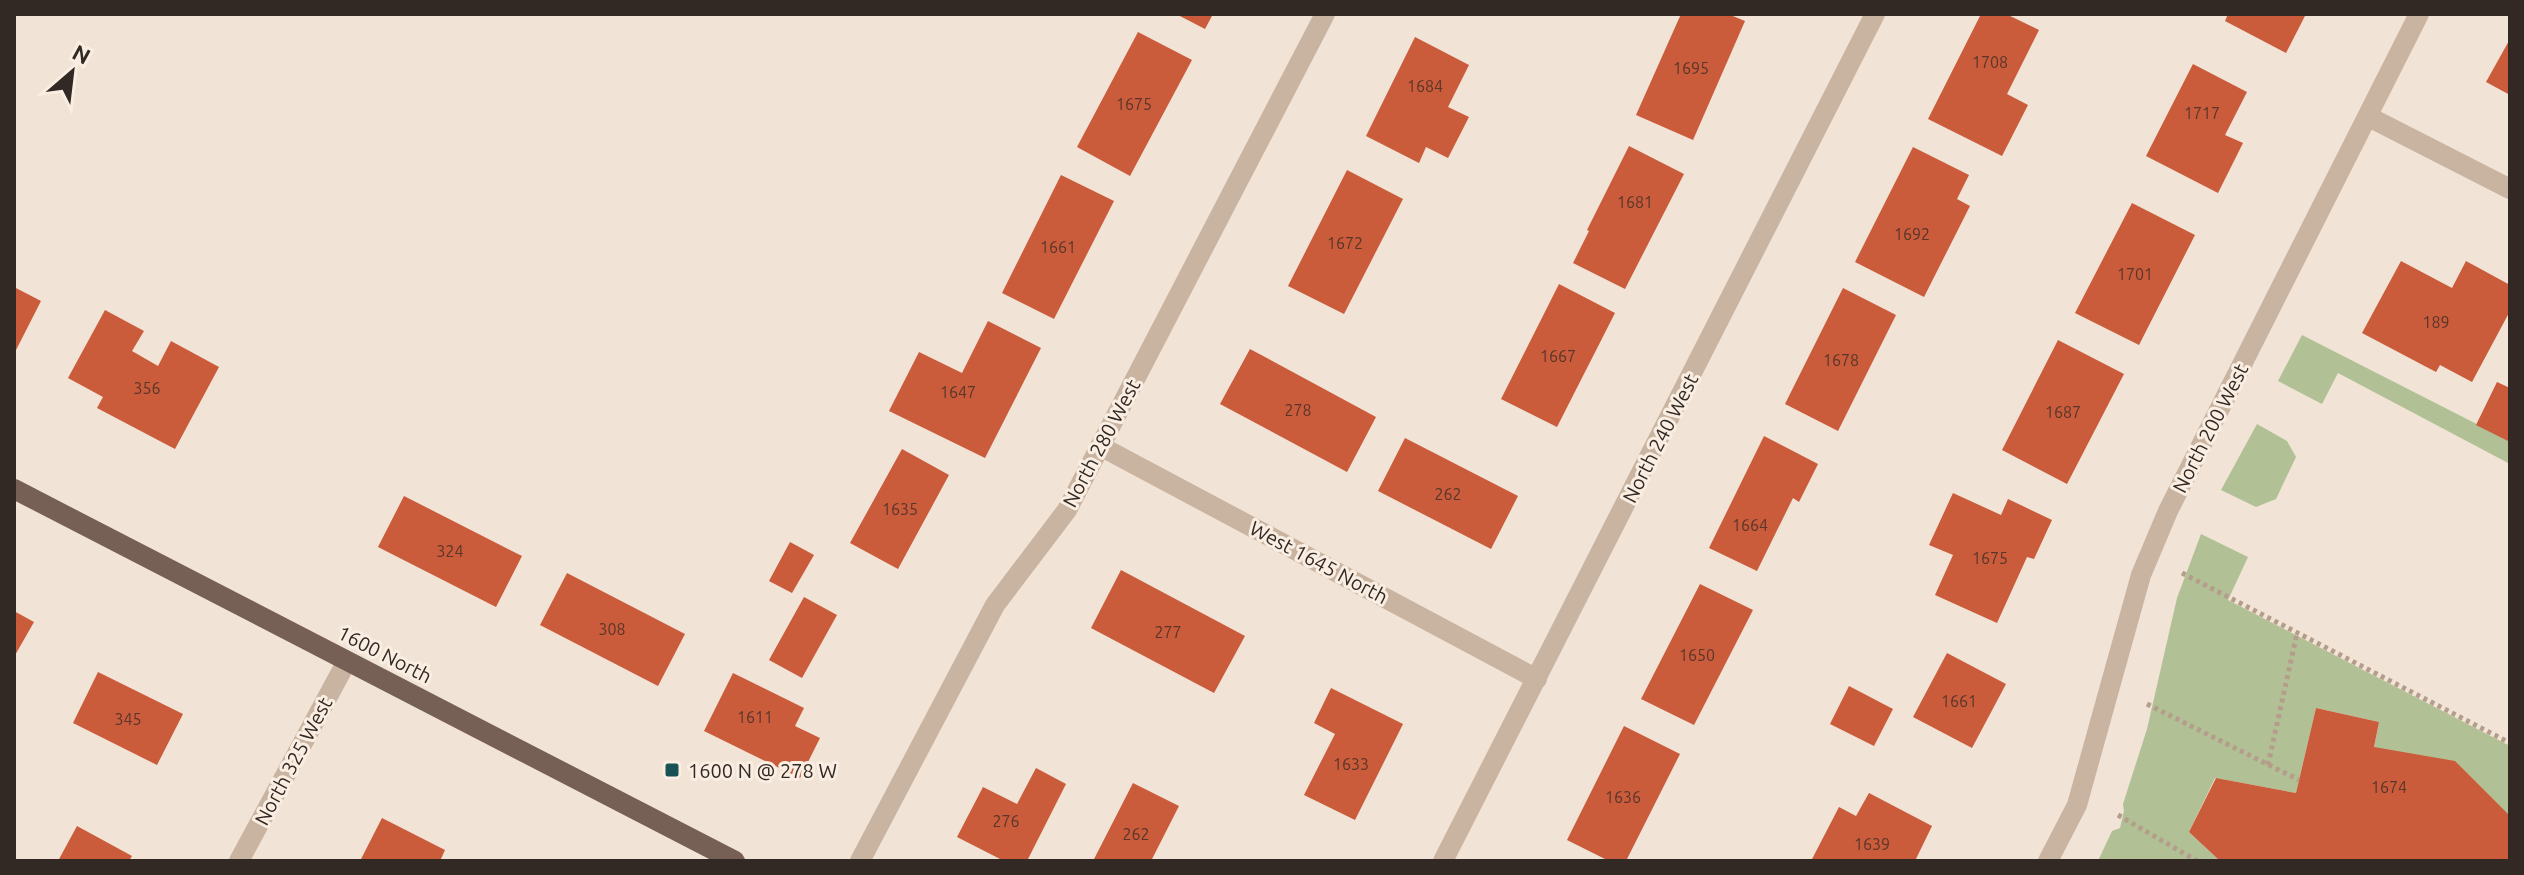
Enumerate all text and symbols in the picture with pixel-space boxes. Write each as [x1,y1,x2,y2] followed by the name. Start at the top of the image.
[32,32,112,112] north arrow
[69,39,95,69] text: N
[1972,53,2008,71] house number: 1708
[1673,59,1709,77] house number: 1695
[1407,77,1443,95] house number: 1684
[1116,95,1152,113] house number: 1675
[2184,104,2220,122] house number: 1717
[1617,193,1653,211] house number: 1681
[1894,225,1930,243] house number: 1692
[1327,234,1363,252] house number: 1672
[1040,238,1076,256] house number: 1661
[2117,265,2153,283] house number: 1701
[2422,313,2450,331] house number: 189
[1540,347,1576,365] house number: 1667
[1823,351,1859,369] house number: 1678
[2168,360,2252,496] street label: North 200 West
[1618,370,1702,506] street label: North 240 West
[1058,375,1144,511] street label: North 280 West
[133,379,161,397] house number: 356
[940,383,976,401] house number: 1647
[1284,401,1312,419] house number: 278
[2045,403,2081,421] house number: 1687
[1434,485,1462,503] house number: 262
[882,500,918,518] house number: 1635
[1246,516,1392,608] street label: West 1645 North
[1732,516,1768,534] house number: 1664
[436,542,464,560] house number: 324
[1972,549,2008,567] house number: 1675
[334,620,436,688] street label: 1600 North
[598,620,626,638] house number: 308
[1154,623,1182,641] house number: 277
[1679,646,1715,664] house number: 1650
[1941,692,1977,710] house number: 1661
[250,693,336,829] street label: North 325 West
[737,708,773,726] house number: 1611
[114,710,142,728] house number: 345
[1333,755,1369,773] house number: 1633
[688,759,837,782] place label: 1600 N @ 278 W
[663,761,681,779] marker: 1600 N @ 278 W
[2371,778,2407,796] house number: 1674
[1605,788,1641,806] house number: 1636
[992,812,1020,830] house number: 276
[1122,825,1150,843] house number: 262
[1854,835,1890,853] house number: 1639

